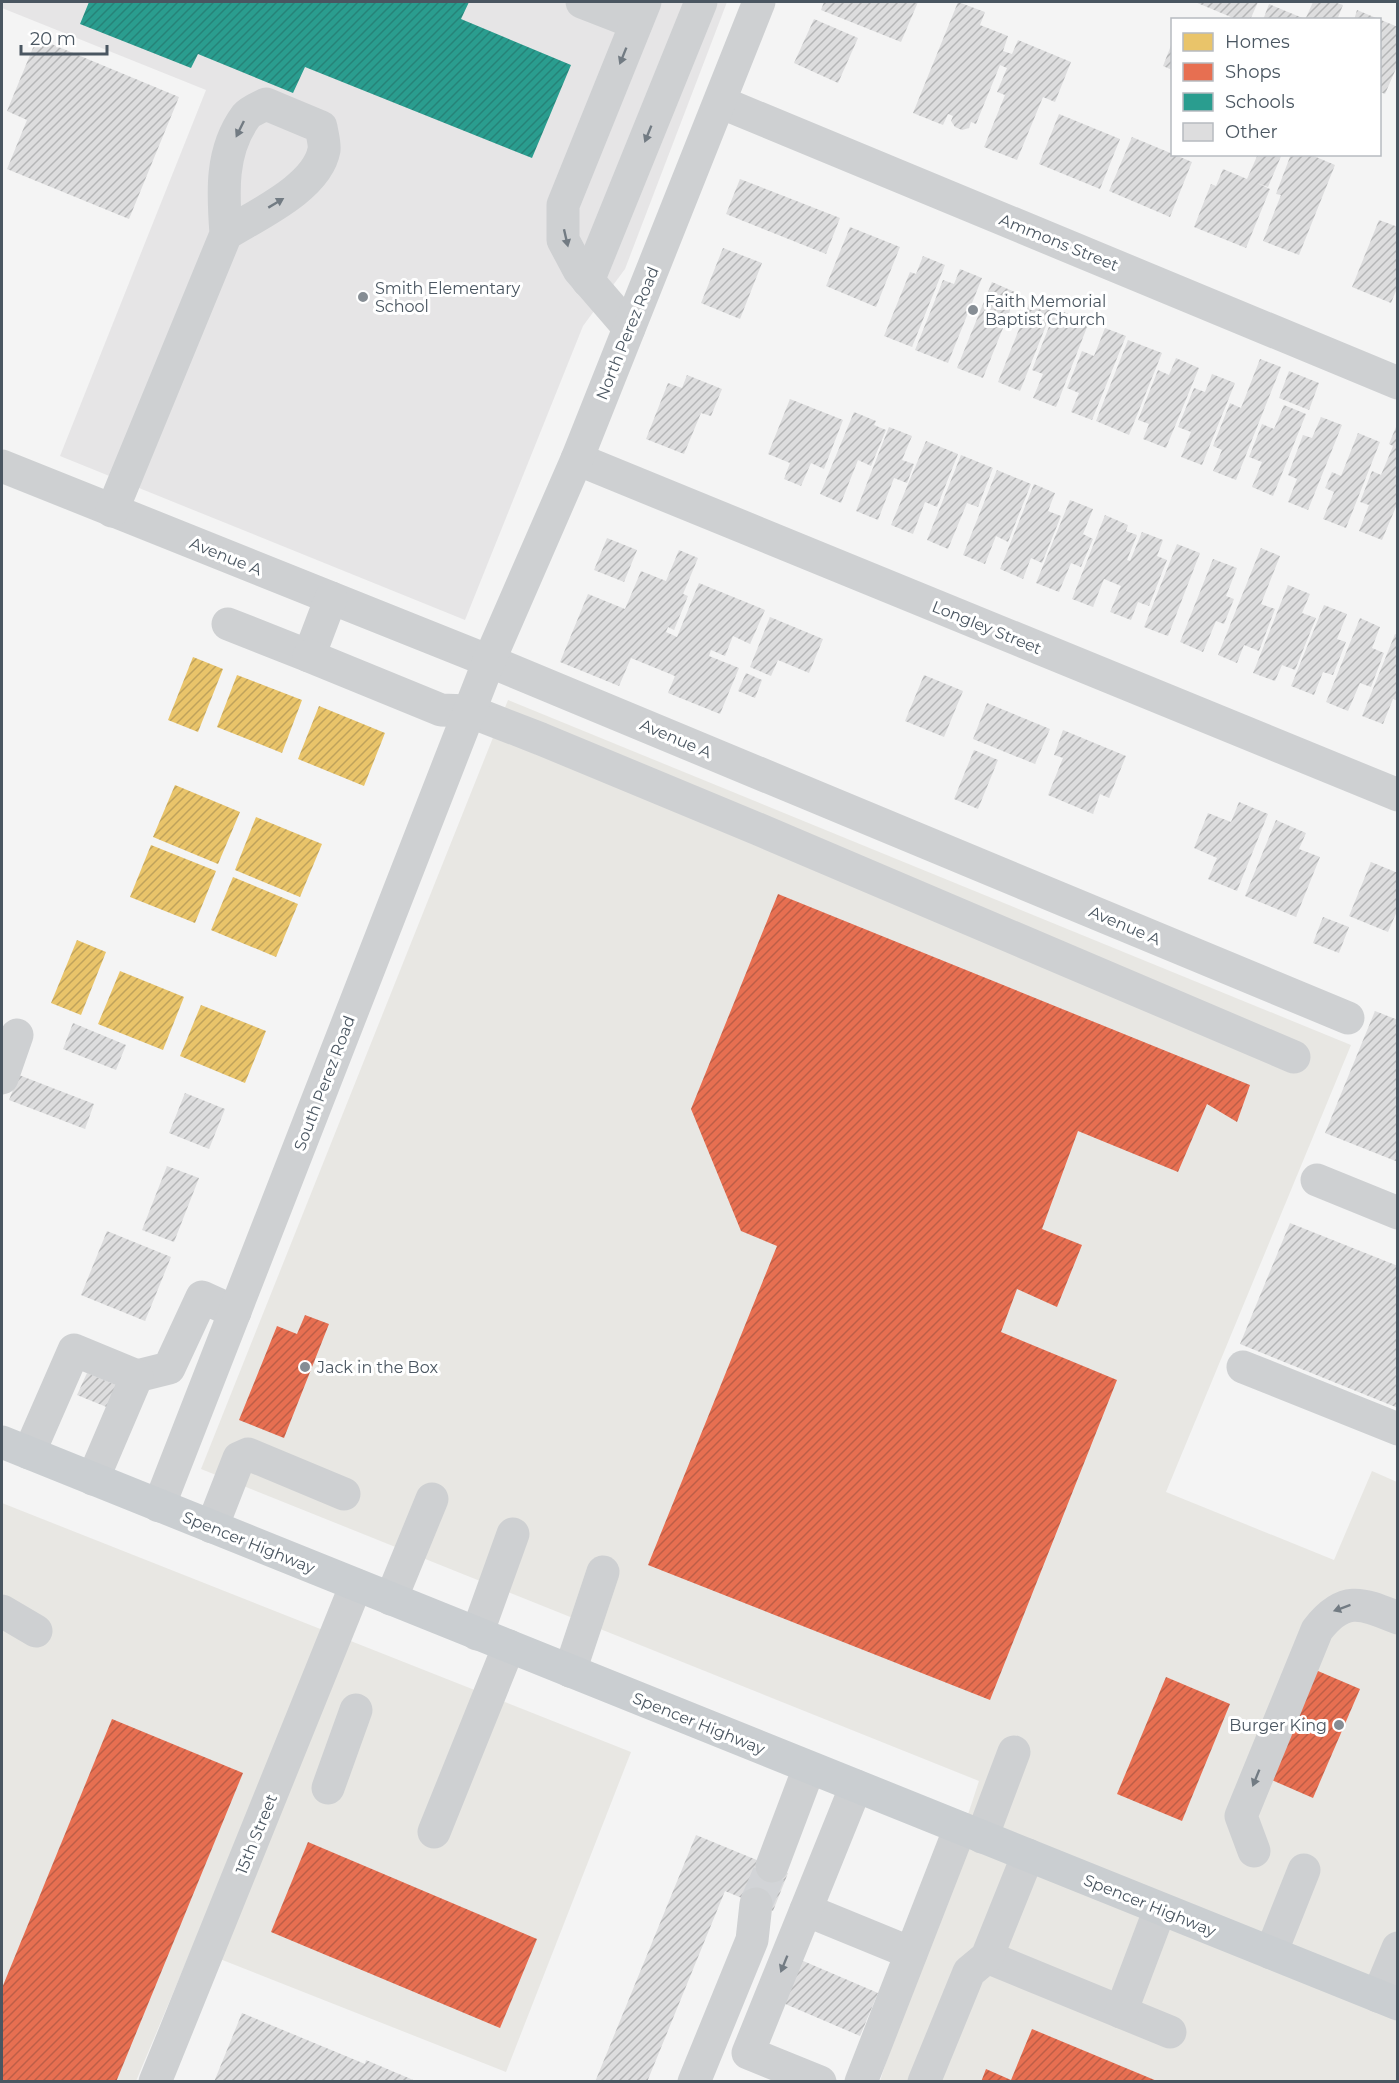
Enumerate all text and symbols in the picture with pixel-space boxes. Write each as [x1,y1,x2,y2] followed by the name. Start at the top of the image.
[21,18,106,56] scale bar
[1171,18,1381,156] legend
[30,28,76,50] text: 20 m
[1225,31,1290,53] text: Homes
[618,47,628,65] one-way arrow
[1225,61,1281,83] text: Shops
[1225,91,1295,113] text: Schools
[236,121,245,138] one-way arrow
[1225,121,1278,143] text: Other
[643,125,653,143] one-way arrow
[268,198,284,209] one-way arrow
[997,210,1122,275] street label: Ammons Street
[561,229,571,247] one-way arrow
[592,264,663,403] street label: North Perez Road
[375,279,521,316] place label: Smith Elementary School
[356,290,370,304] marker: Smith Elementary School
[985,292,1106,329] place label: Faith Memorial Baptist Church
[966,303,980,317] marker: Faith Memorial Baptist Church
[187,533,265,580] street label: Avenue A
[929,597,1045,658] street label: Longley Street
[637,715,715,762] street label: Avenue A
[1086,902,1164,949] street label: Avenue A
[290,1013,359,1153] street label: South Perez Road
[316,1358,438,1377] place label: Jack in the Box
[298,1360,312,1374] marker: Jack in the Box
[180,1507,318,1578] street label: Spencer Highway
[1333,1604,1351,1614] one-way arrow
[630,1688,768,1759] street label: Spencer Highway
[1229,1716,1327,1735] place label: Burger King
[1332,1718,1346,1732] marker: Burger King
[1251,1769,1260,1787] one-way arrow
[232,1791,281,1877] street label: 15th Street
[1081,1870,1219,1941] street label: Spencer Highway
[778,1955,788,1973] one-way arrow

